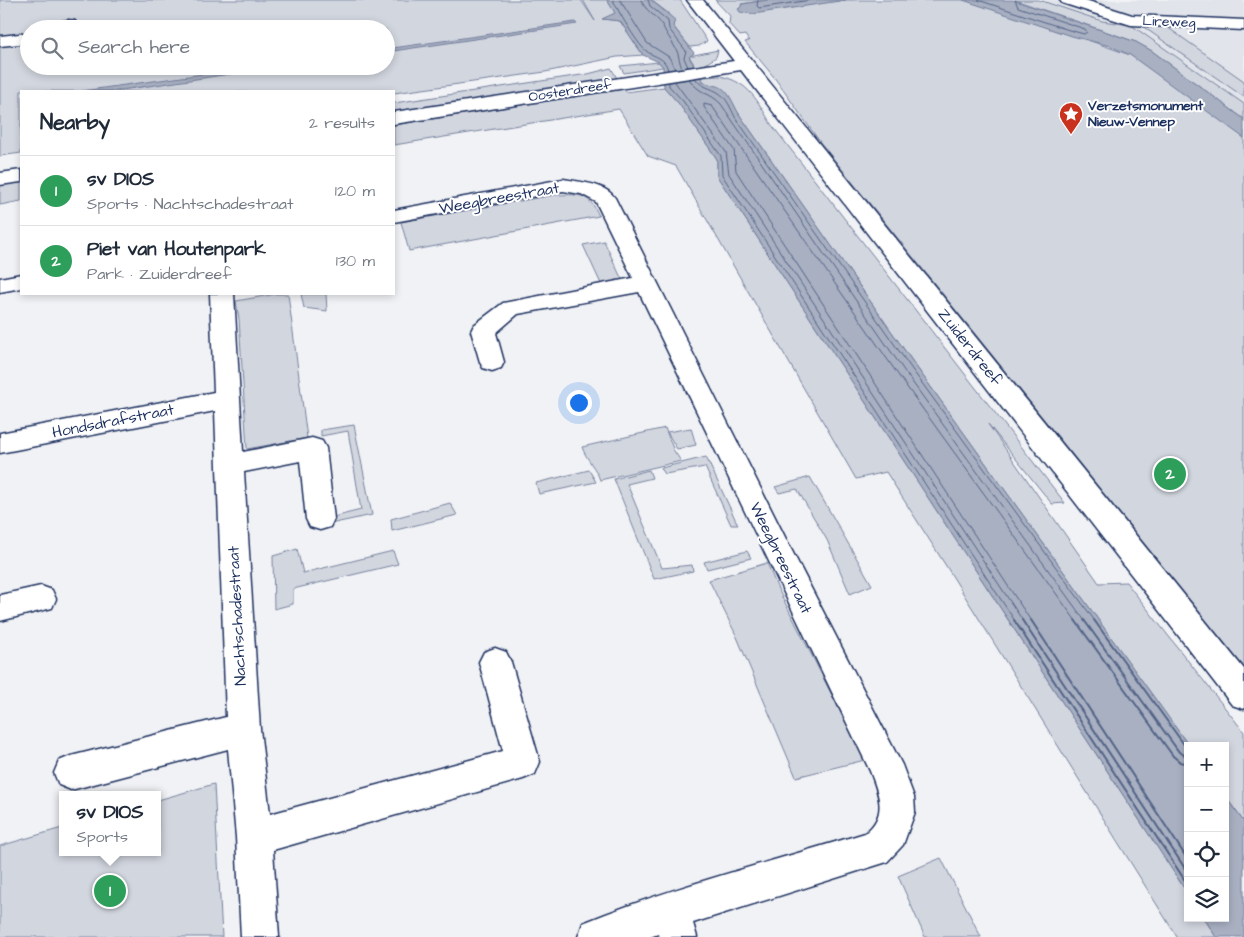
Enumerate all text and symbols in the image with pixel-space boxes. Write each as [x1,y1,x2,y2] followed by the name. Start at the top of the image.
[1142,11,1196,33] street label: Lireweg
[20,20,395,75] search box
[38,34,66,62] icon: search
[78,34,190,61] text: Search here
[527,74,614,107] street label: Oosterdreef
[1087,96,1204,132] place label: Verzetsmonument Nieuw-Vennep
[1058,101,1084,135] place icon: Verzetsmonument Nieuw-Vennep
[40,108,110,137] text: Nearby
[309,112,375,134] text: 2 results
[87,166,154,193] text: sv DIOS
[437,176,562,220] street label: Weegbreestraat
[55,180,57,202] text: 1
[335,180,375,202] text: 120 m
[87,193,293,215] text: Sports · Nachtschadestraat
[87,236,266,263] text: Piet van Houtenpark
[51,250,61,272] text: 2
[336,250,375,272] text: 130 m
[87,263,232,285] text: Park · Zuiderdreef
[933,304,1007,391] street label: Zuiderdreef
[566,390,592,416] your location
[50,398,176,444] street label: Hondsdrafstraat
[1154,455,1186,493] pin: 2
[744,498,818,618] street label: Weegbreestraat
[222,545,252,686] street label: Nachtschadestraat
[1184,742,1229,922] map controls
[1184,742,1229,787] button: +
[1184,787,1229,832] button: −
[59,791,161,856] popup
[76,799,144,826] text: sv DIOS
[76,826,128,848] text: Sports
[1184,832,1229,877] button: locate
[94,872,126,910] pin: 1
[1184,877,1229,922] button: layers

